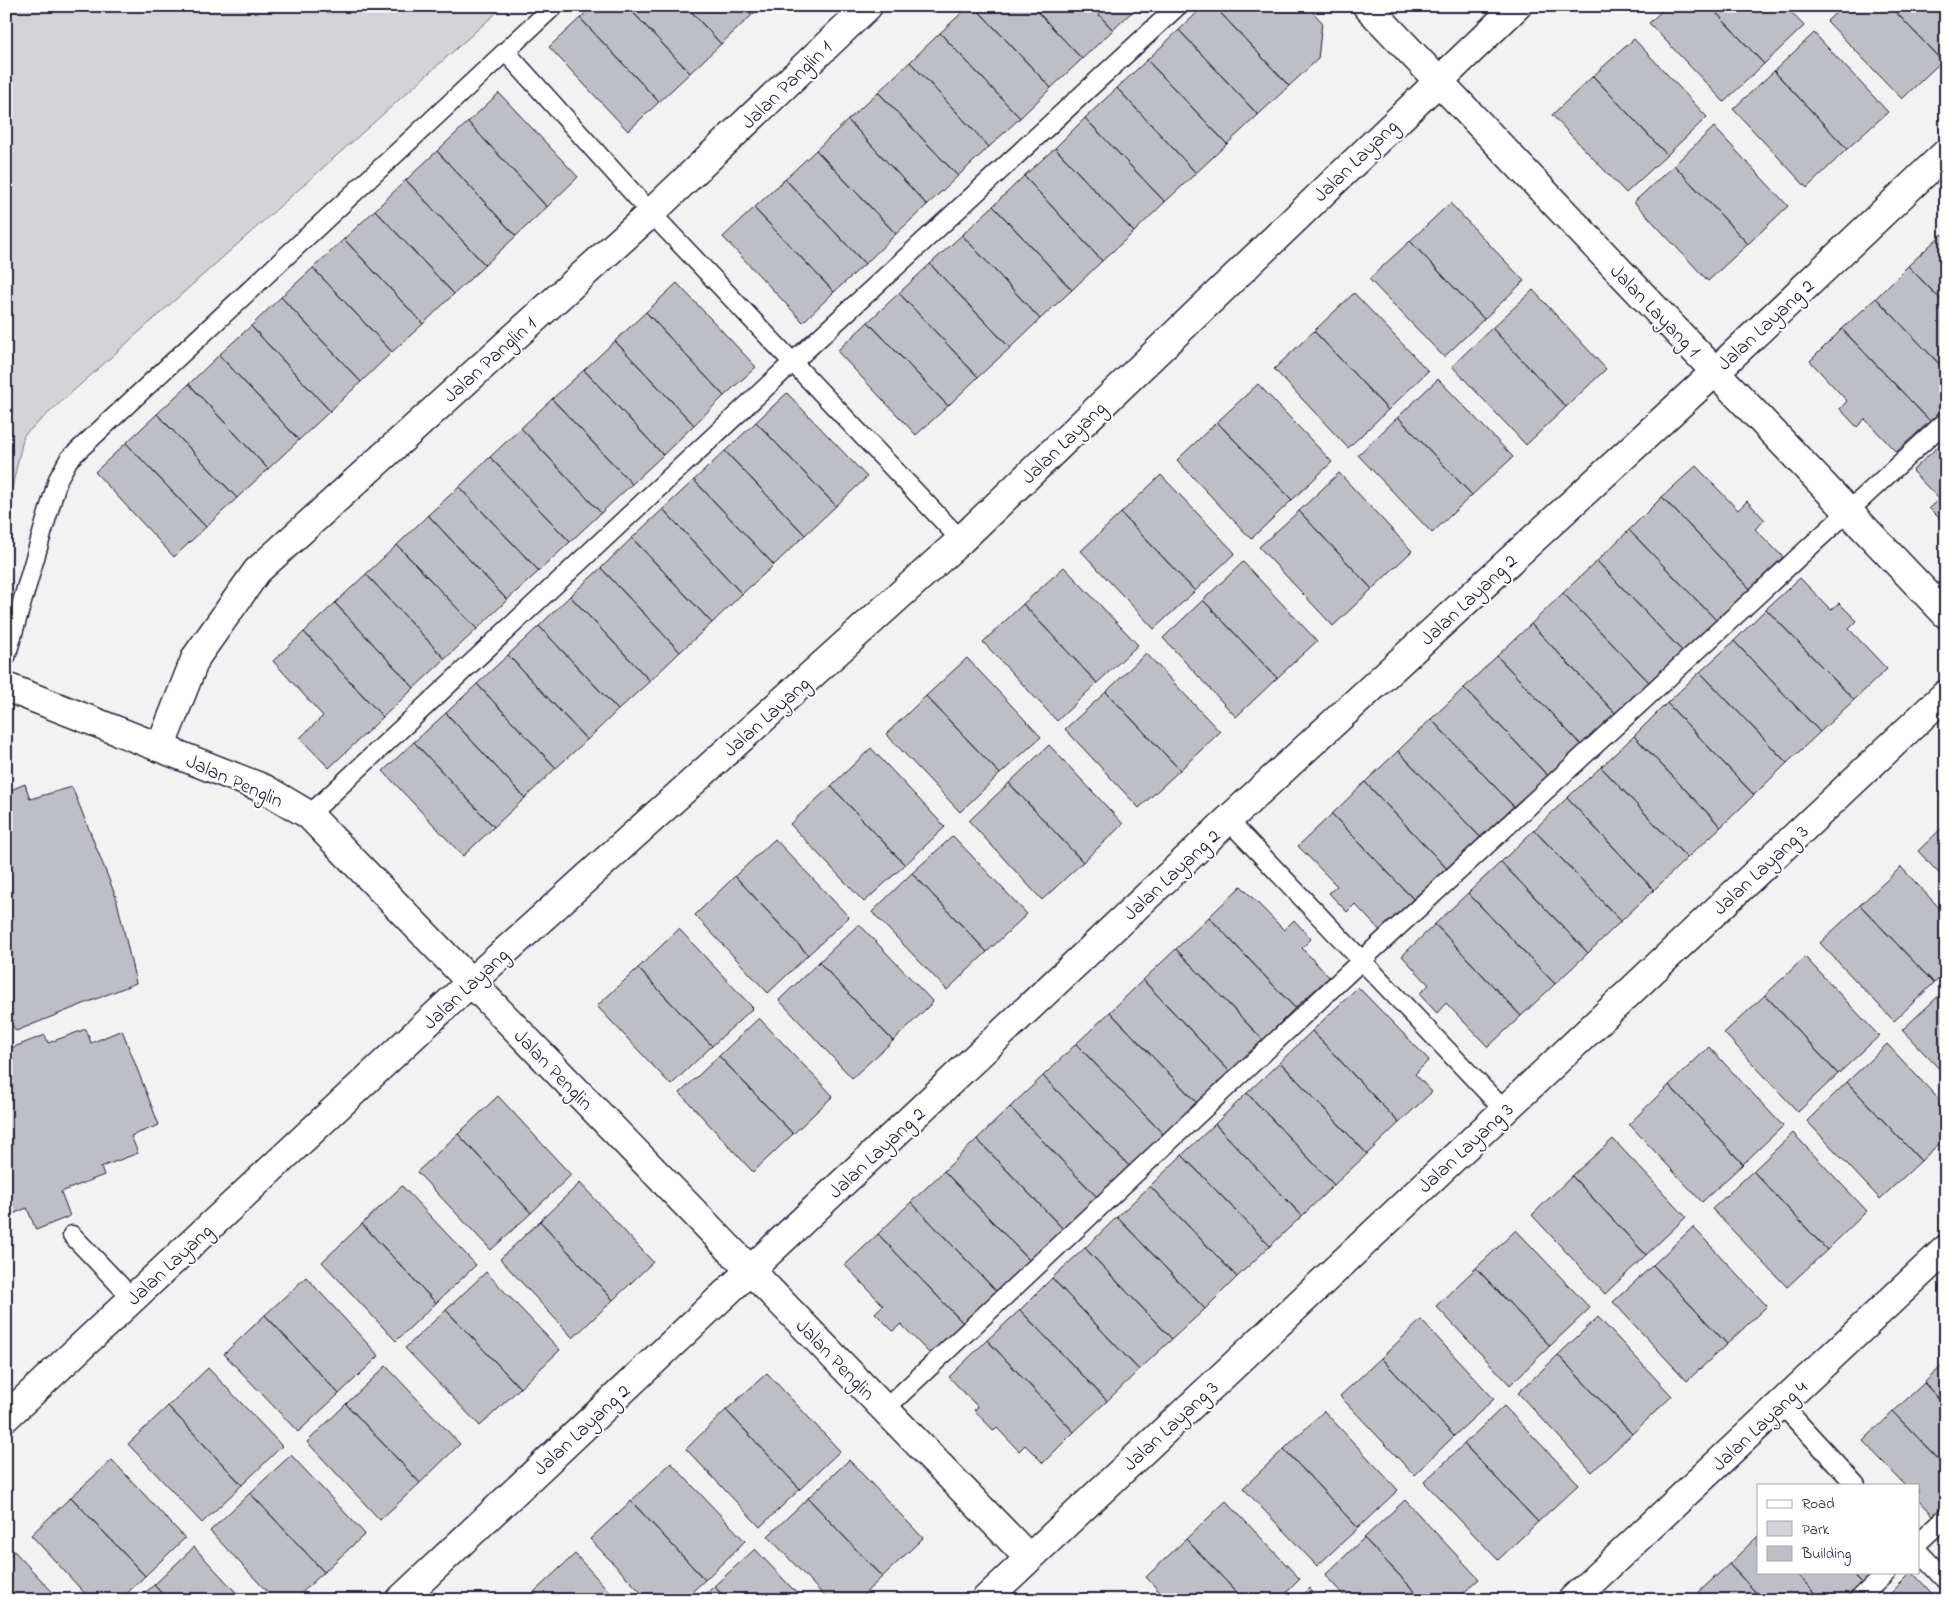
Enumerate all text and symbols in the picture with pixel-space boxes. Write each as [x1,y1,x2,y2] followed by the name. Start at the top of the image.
[736,35,841,138] street label: Jalan Panglin 1
[1308,114,1407,211] street label: Jalan Layang
[1601,259,1706,366] street label: Jalan Layang 1
[1712,273,1822,379] street label: Jalan Layang 2
[437,311,545,412] street label: Jalan Panglin 1
[1016,396,1115,493] street label: Jalan Layang
[1415,548,1525,654] street label: Jalan Layang 2
[718,671,818,766] street label: Jalan Layang
[180,748,287,818] street label: Jalan Penglin
[1707,819,1817,924] street label: Jalan Layang 3
[1118,823,1228,929] street label: Jalan Layang 2
[417,942,517,1038] street label: Jalan Layang
[505,1023,599,1119] street label: Jalan Penglin
[1412,1097,1522,1202] street label: Jalan Layang 3
[823,1101,933,1207] street label: Jalan Layang 2
[121,1218,221,1314] street label: Jalan Layang
[787,1313,881,1409] street label: Jalan Penglin
[1117,1375,1227,1480] street label: Jalan Layang 3
[1706,1375,1816,1480] street label: Jalan Layang 4
[528,1378,638,1484] street label: Jalan Layang 2
[1757,1484,1920,1574] legend
[1802,1493,1835,1515] text: Road
[1802,1519,1830,1541] text: Park
[1801,1543,1851,1566] text: Building

